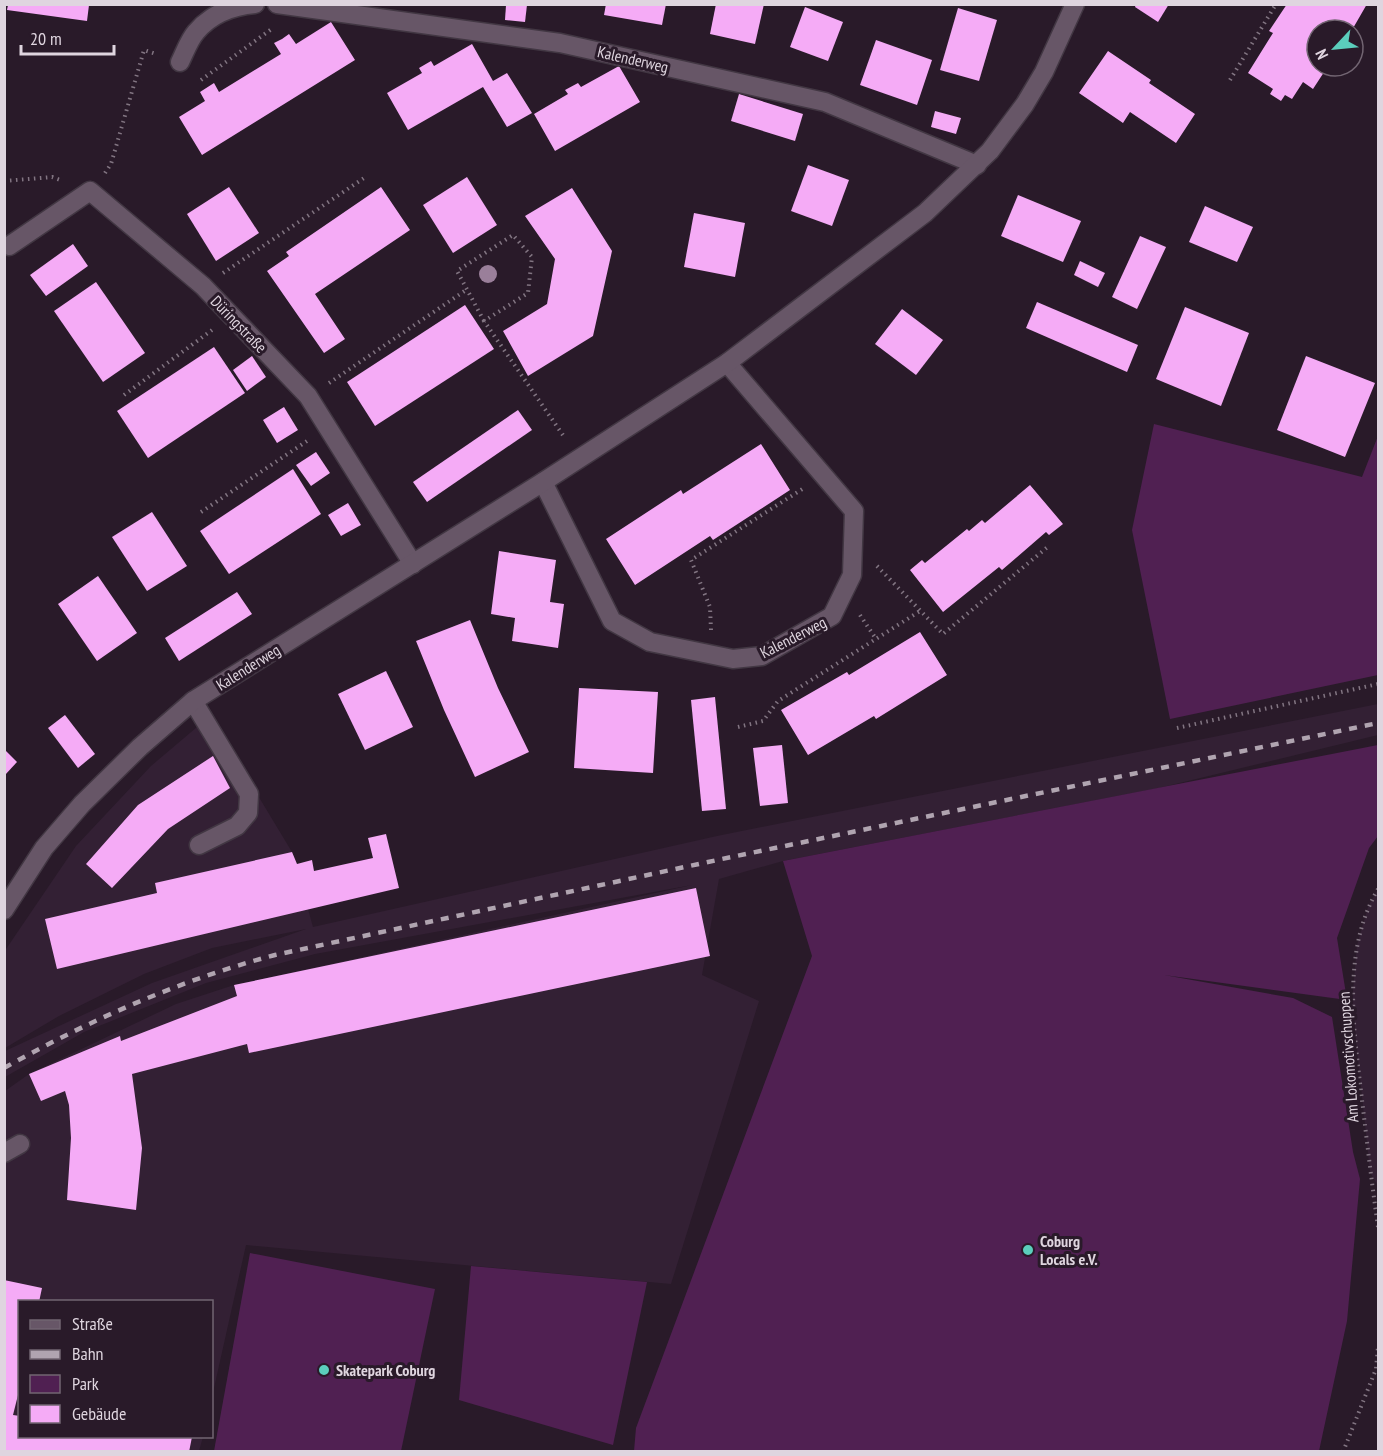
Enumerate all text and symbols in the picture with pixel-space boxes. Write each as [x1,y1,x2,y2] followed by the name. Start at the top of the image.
[21,18,114,56] scale bar
[1305,18,1365,78] north arrow
[30,27,62,50] text: 20 m
[596,41,670,77] street label: Kalenderweg
[1311,46,1332,63] text: N
[207,291,271,357] street label: Düringstraße
[756,612,830,662] street label: Kalenderweg
[212,639,284,695] street label: Kalenderweg
[1333,991,1363,1123] street label: Am Lokomotivschuppen
[1040,1231,1098,1269] place label: Coburg Locals e.V.
[1021,1243,1035,1257] marker: Coburg Locals e.V.
[18,1300,213,1438] legend
[72,1312,113,1335] text: Straße
[72,1342,104,1365] text: Bahn
[336,1360,435,1380] place label: Skatepark Coburg
[317,1363,331,1377] marker: Skatepark Coburg
[72,1372,99,1395] text: Park
[72,1402,126,1425] text: Gebäude

